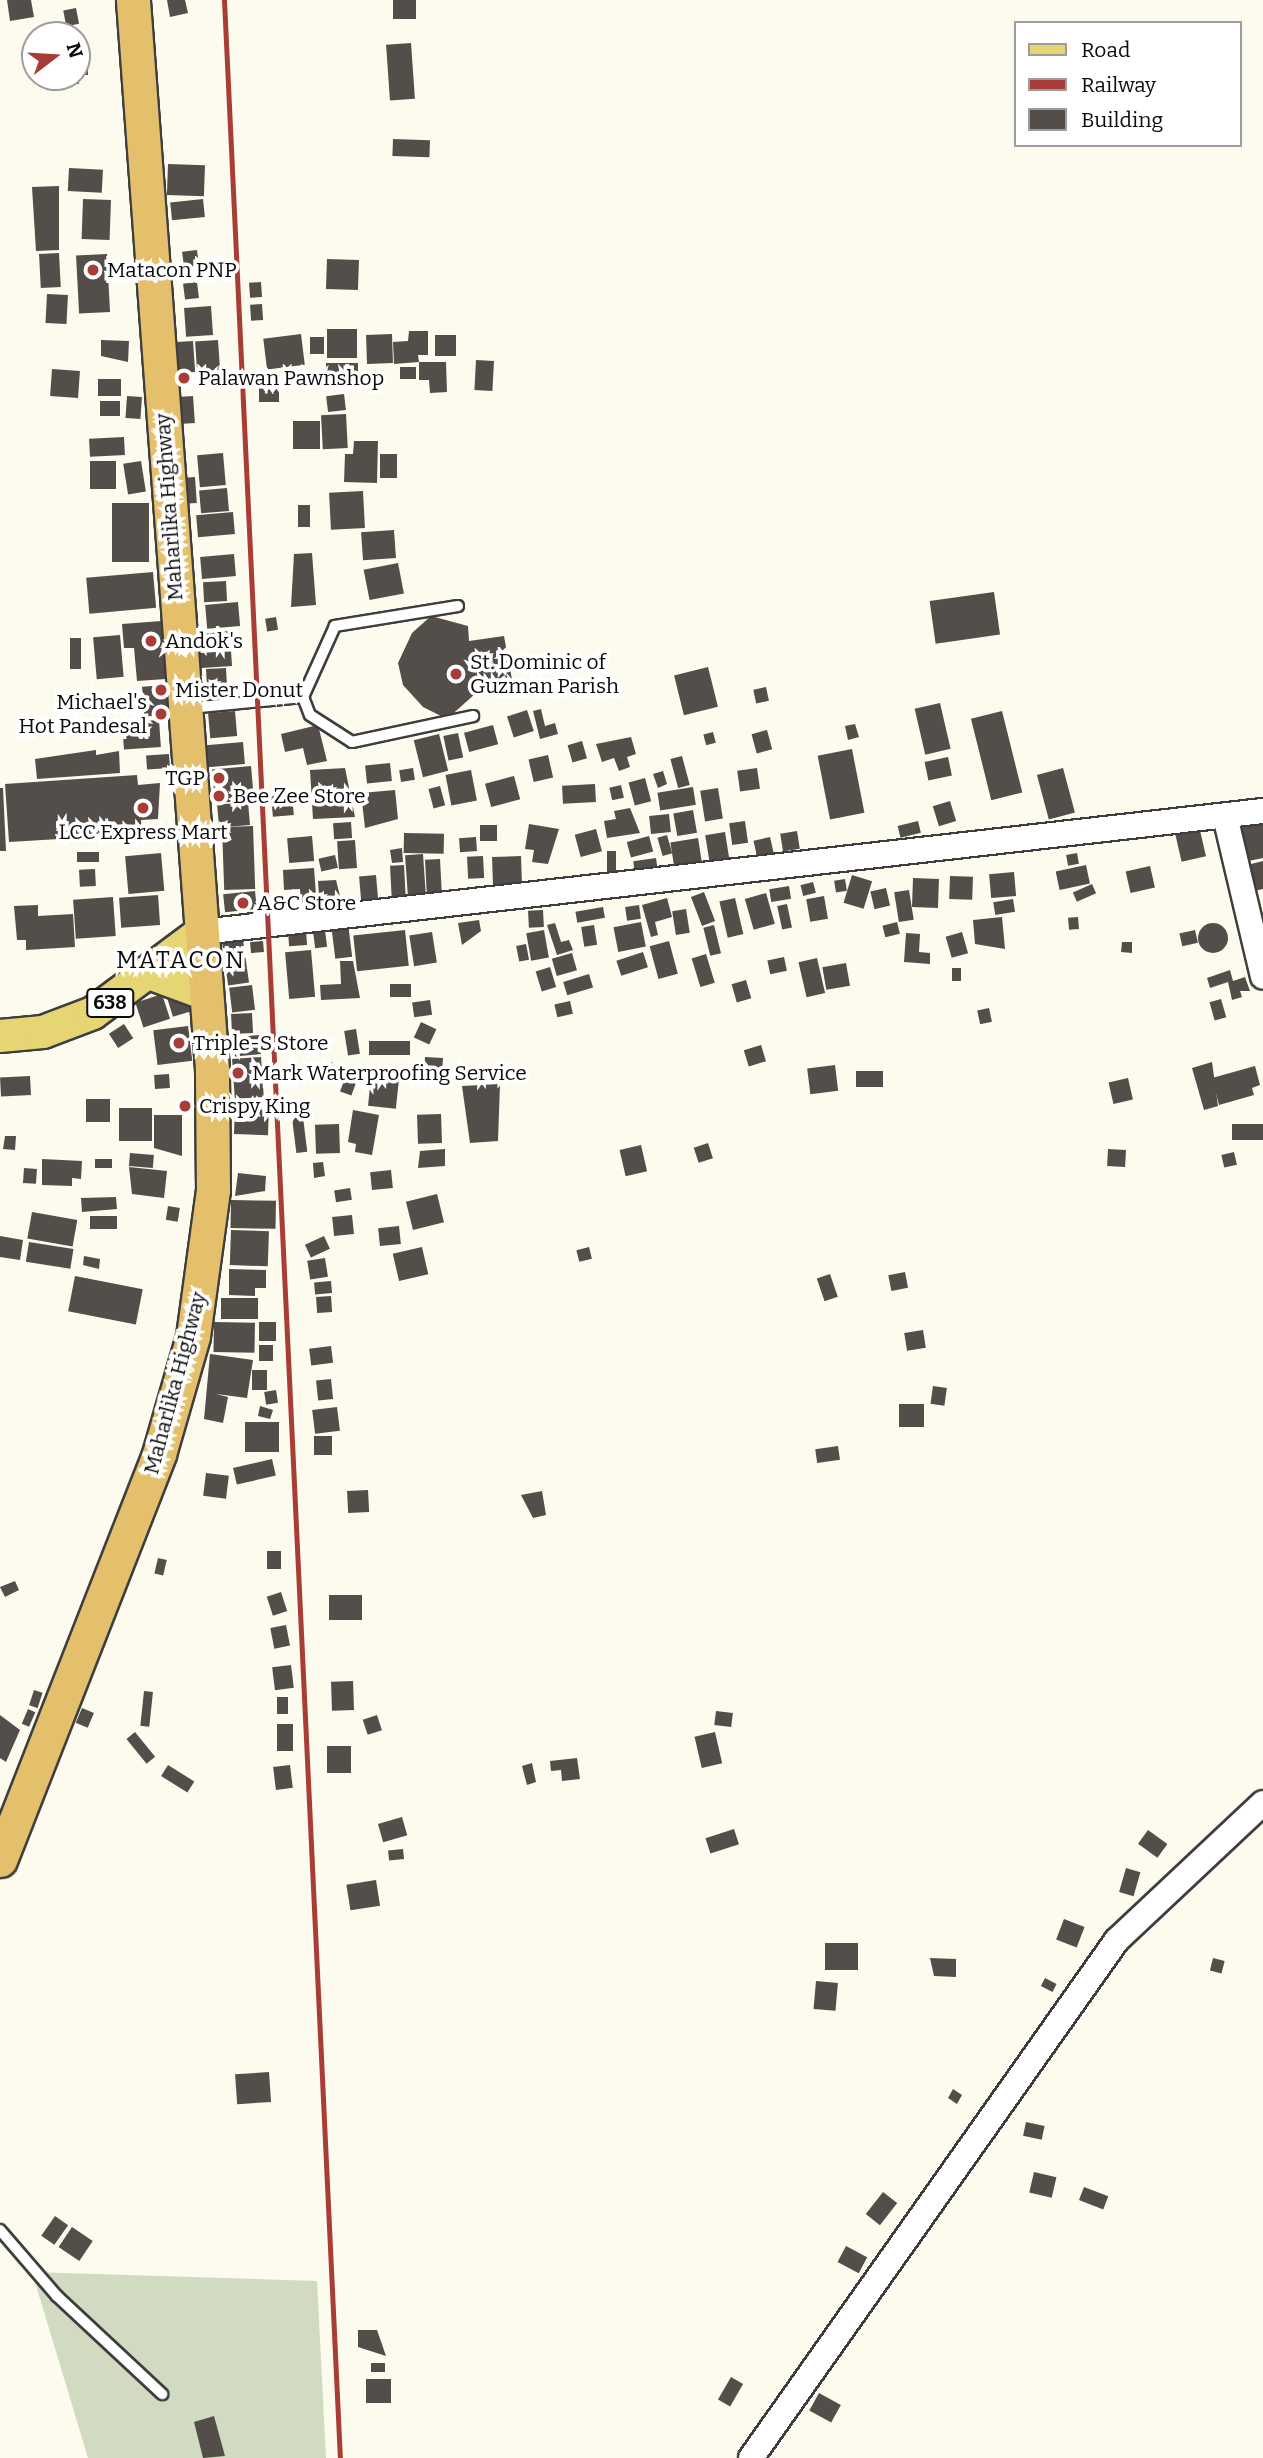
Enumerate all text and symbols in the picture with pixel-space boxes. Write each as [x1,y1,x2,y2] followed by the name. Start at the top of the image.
[21,21,91,91] north arrow
[1014,21,1242,147] legend
[1081,37,1130,63] text: Road
[62,40,88,61] text: N
[1081,72,1156,98] text: Railway
[1081,107,1163,133] text: Building
[107,257,237,283] place label: Matacon PNP
[85,262,101,278] marker: Matacon PNP
[198,365,384,391] place label: Palawan Pawnshop
[176,370,192,386] marker: Palawan Pawnshop
[150,412,188,602] street label: Maharlika Highway
[165,628,243,654] place label: Andok's
[143,633,159,649] marker: Andok's
[470,649,619,699] place label: St. Dominic of Guzman Parish
[448,666,464,682] marker: St. Dominic of Guzman Parish
[175,677,303,703] place label: Mister Donut
[153,682,169,698] marker: Mister Donut
[18,689,147,739] place label: Michael's Hot Pandesal
[153,706,169,722] marker: Michael's Hot Pandesal
[165,765,205,791] place label: TGP
[211,770,227,786] marker: TGP
[233,783,365,809] place label: Bee Zee Store
[211,788,227,804] marker: Bee Zee Store
[135,800,151,816] marker: LCC Express Mart
[58,819,228,845] place label: LCC Express Mart
[257,890,356,916] place label: A&C Store
[235,895,251,911] marker: A&C Store
[117,947,245,975] district label: MATACON
[86,987,134,1018] road number: 638
[193,1030,329,1056] place label: Triple-S Store
[171,1035,187,1051] marker: Triple-S Store
[252,1060,527,1086] place label: Mark Waterproofing Service
[230,1065,246,1081] marker: Mark Waterproofing Service
[199,1093,310,1119] place label: Crispy King
[177,1098,193,1114] marker: Crispy King
[139,1289,211,1477] street label: Maharlika Highway

